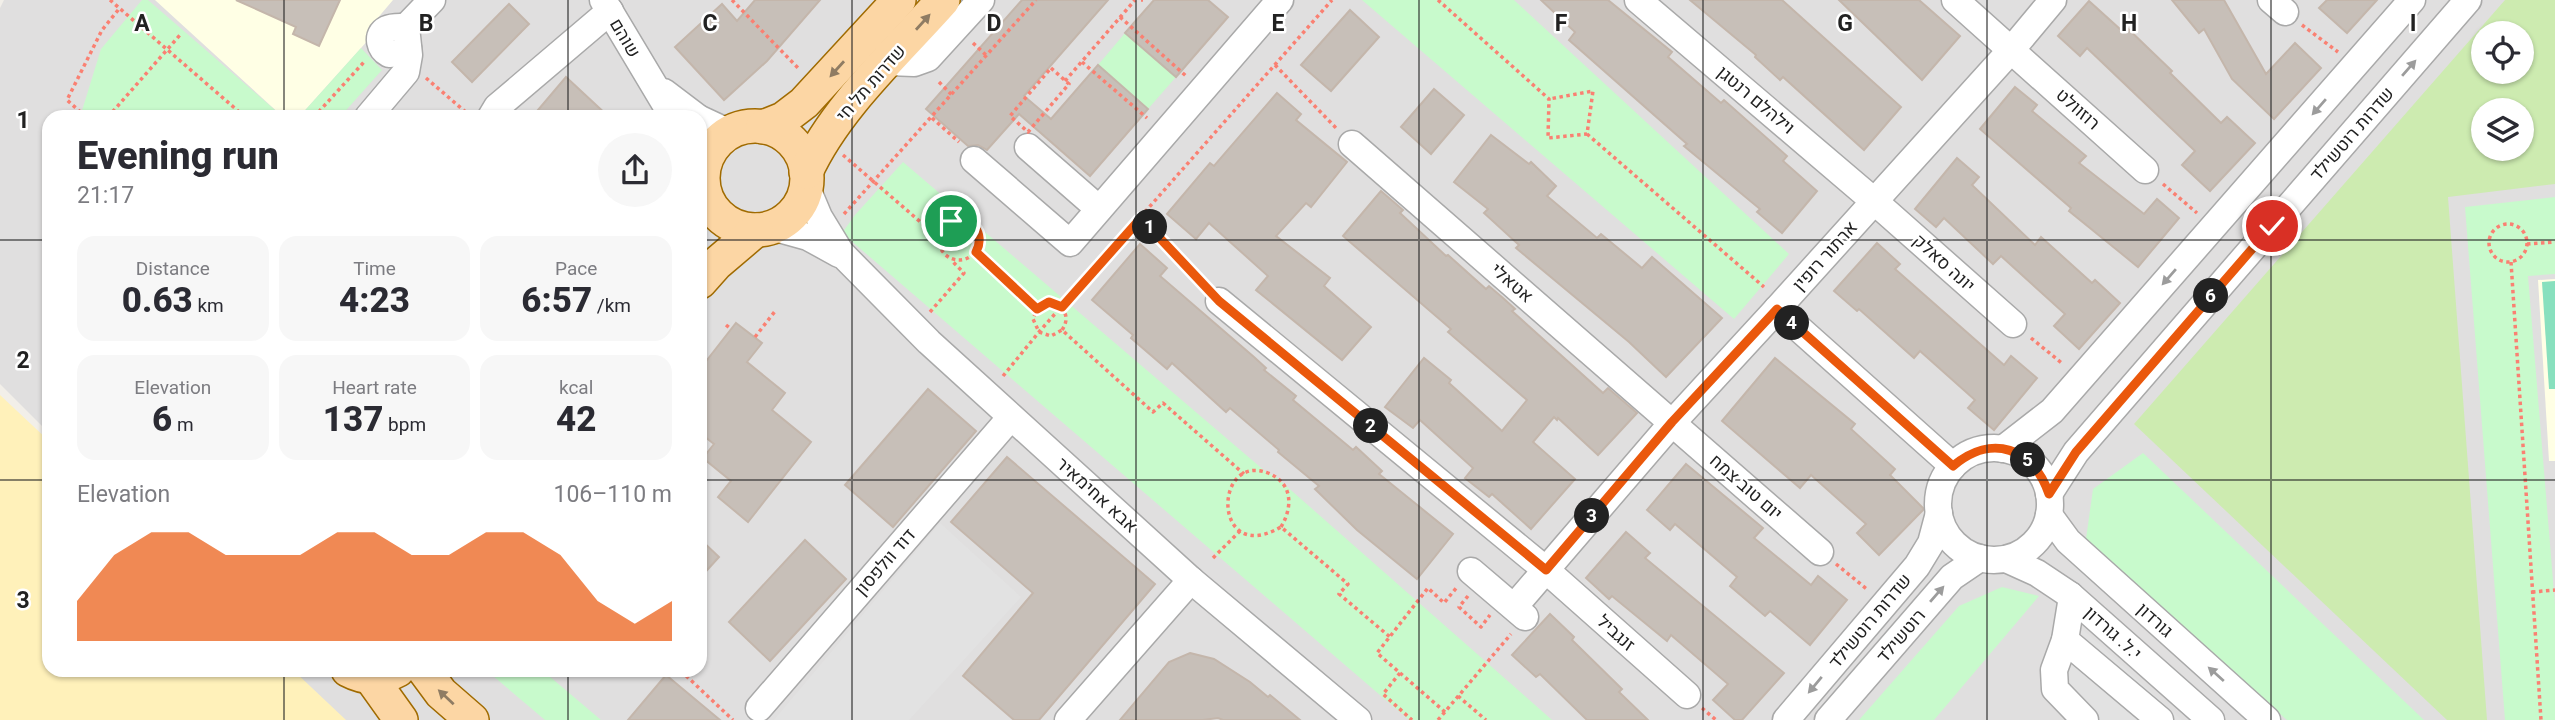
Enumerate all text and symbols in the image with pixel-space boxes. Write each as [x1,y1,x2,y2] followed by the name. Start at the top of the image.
[134,10,150,37] text: A
[419,10,433,37] text: B
[702,10,718,37] text: C
[987,10,1001,37] text: D
[1272,10,1285,37] text: E
[1555,10,1568,37] text: F
[1837,10,1853,37] text: G
[2121,10,2137,37] text: H
[2410,10,2416,37] text: I
[606,14,645,61] street label: שוהם
[915,14,931,31] one-way arrow
[2471,21,2534,161] map controls
[2471,21,2534,84] button: locate
[832,40,910,125] street label: שדרות תל חי
[2401,59,2417,77] one-way arrow
[829,60,845,78] one-way arrow
[1713,61,1799,138] street label: וילהלם רנטגן
[2305,83,2398,185] street label: שדרות רוטשילד
[2052,84,2104,134] street label: רוזוולט
[2312,98,2327,115] one-way arrow
[2471,98,2534,161] button: layers
[16,107,30,134] text: 1
[598,133,672,207] button: share
[77,134,279,178] text: Evening run
[77,182,134,209] text: 21:17
[921,191,981,251] pin
[2242,196,2302,256] pin
[932,202,970,240] icon: arrive
[2253,207,2291,245] icon: check
[1132,210,1168,244] pin: 1
[1144,215,1155,238] text: 1
[1788,217,1861,295] street label: ארתור רופין
[1909,229,1980,296] street label: יונה סאלק
[136,257,210,280] text: Distance
[353,257,396,280] text: Time
[555,257,597,280] text: Pace
[1487,259,1538,307] street label: אטאלי
[2162,269,2177,286] one-way arrow
[2194,278,2228,314] pin: 6
[122,280,193,321] text: 0.63
[339,280,410,321] text: 4:23
[521,280,592,321] text: 6:57
[2205,284,2216,307] text: 6
[193,294,224,317] text: km
[592,294,631,317] text: /km
[1774,306,1810,340] pin: 4
[1786,311,1797,334] text: 4
[16,347,30,374] text: 2
[134,376,211,399] text: Elevation
[332,376,417,399] text: Heart rate
[559,376,593,399] text: kcal
[152,399,172,440] text: 6
[323,399,383,440] text: 137
[556,399,596,440] text: 42
[1354,408,1388,444] pin: 2
[172,413,194,436] text: m
[383,413,426,436] text: bpm
[1365,414,1376,437] text: 2
[2010,442,2046,477] pin: 5
[2022,448,2033,471] text: 5
[1706,449,1787,524] street label: יום טוב צמח
[1052,453,1142,537] street label: אבא אחימאיר
[77,481,170,508] text: Elevation
[553,481,672,508] text: 106–110 m
[1574,498,1610,534] pin: 3
[1586,504,1597,527] text: 3
[850,524,919,599] street label: דוד וולפסון
[1824,569,1916,673] street label: שדרות רוטשילד
[1929,586,1944,603] one-way arrow
[16,587,30,614] text: 3
[2133,598,2178,641] street label: גורדון
[2080,602,2146,664] street label: י.ל. גורדון
[1872,605,1930,667] street label: רוטשילד
[1593,610,1640,655] street label: זנגביל
[2208,667,2225,683] one-way arrow
[1808,677,1823,694] one-way arrow
[438,689,455,705] one-way arrow

